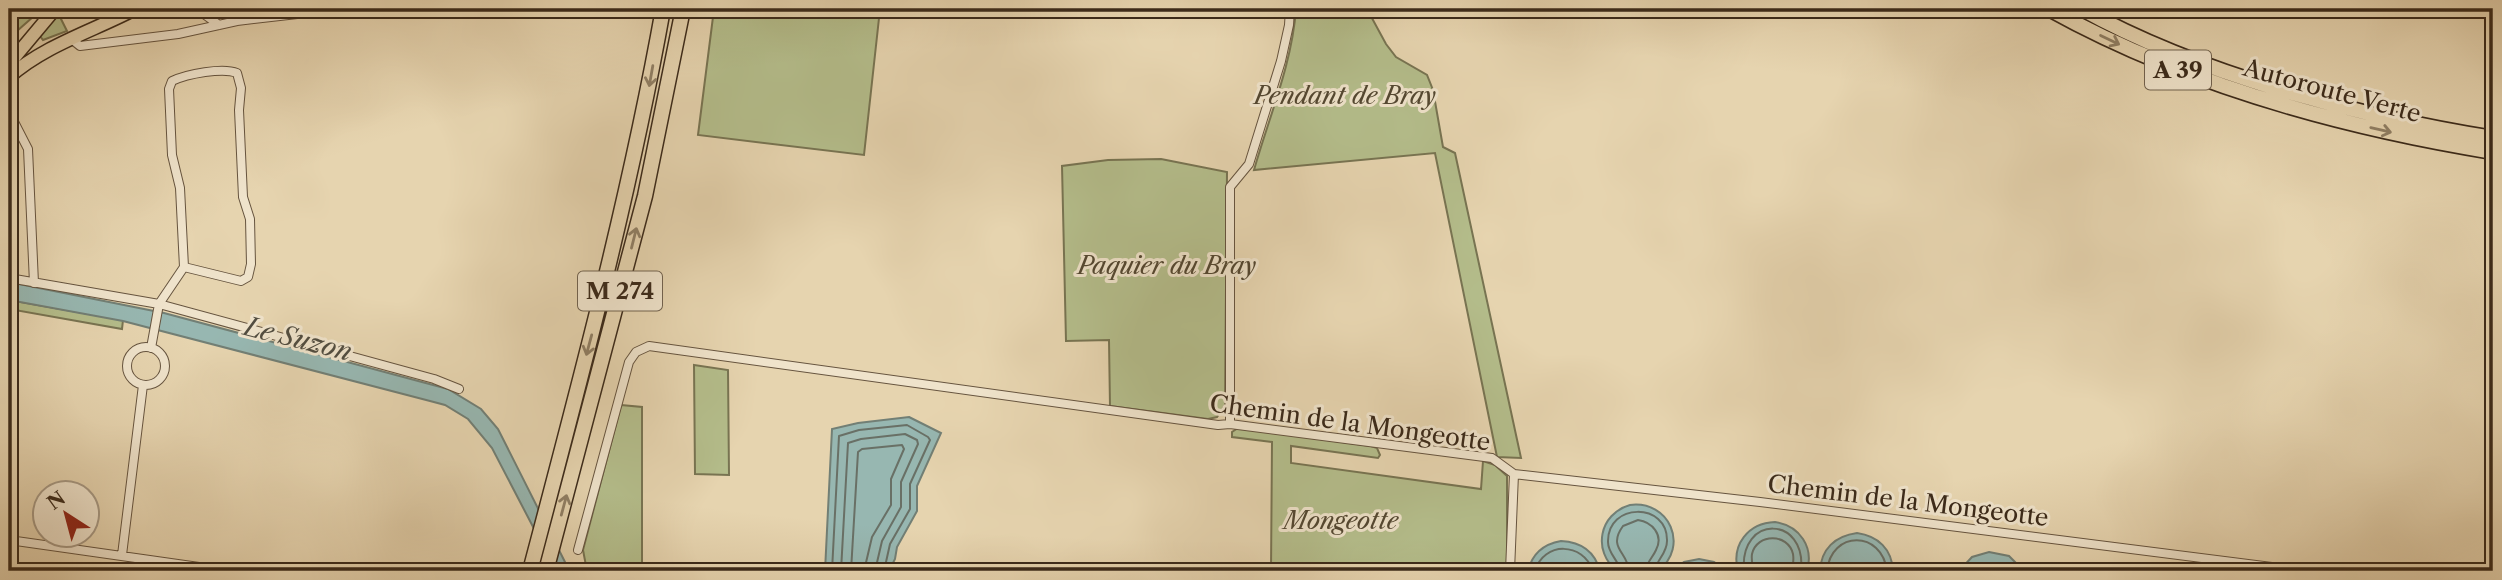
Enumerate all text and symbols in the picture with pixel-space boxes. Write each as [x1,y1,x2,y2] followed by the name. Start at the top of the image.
[2099,34,2120,47] one-way arrow
[2145,50,2211,90] road number: A 39
[2239,53,2424,128] street label: Autoroute Verte
[644,64,657,87] one-way arrow
[1252,81,1436,110] park label: Pendant de Bray
[2369,124,2391,137] one-way arrow
[628,227,641,250] one-way arrow
[1076,251,1256,280] park label: Paquier du Bray
[578,272,662,310] road number: M 274
[239,310,355,368] water label: Le Suzon
[582,333,595,356] one-way arrow
[1208,388,1492,457] street label: Chemin de la Mongeotte
[1766,469,2050,532] street label: Chemin de la Mongeotte
[32,478,102,548] north arrow
[43,486,70,515] text: N
[558,494,571,517] one-way arrow
[1281,506,1400,535] park label: Mongeotte

